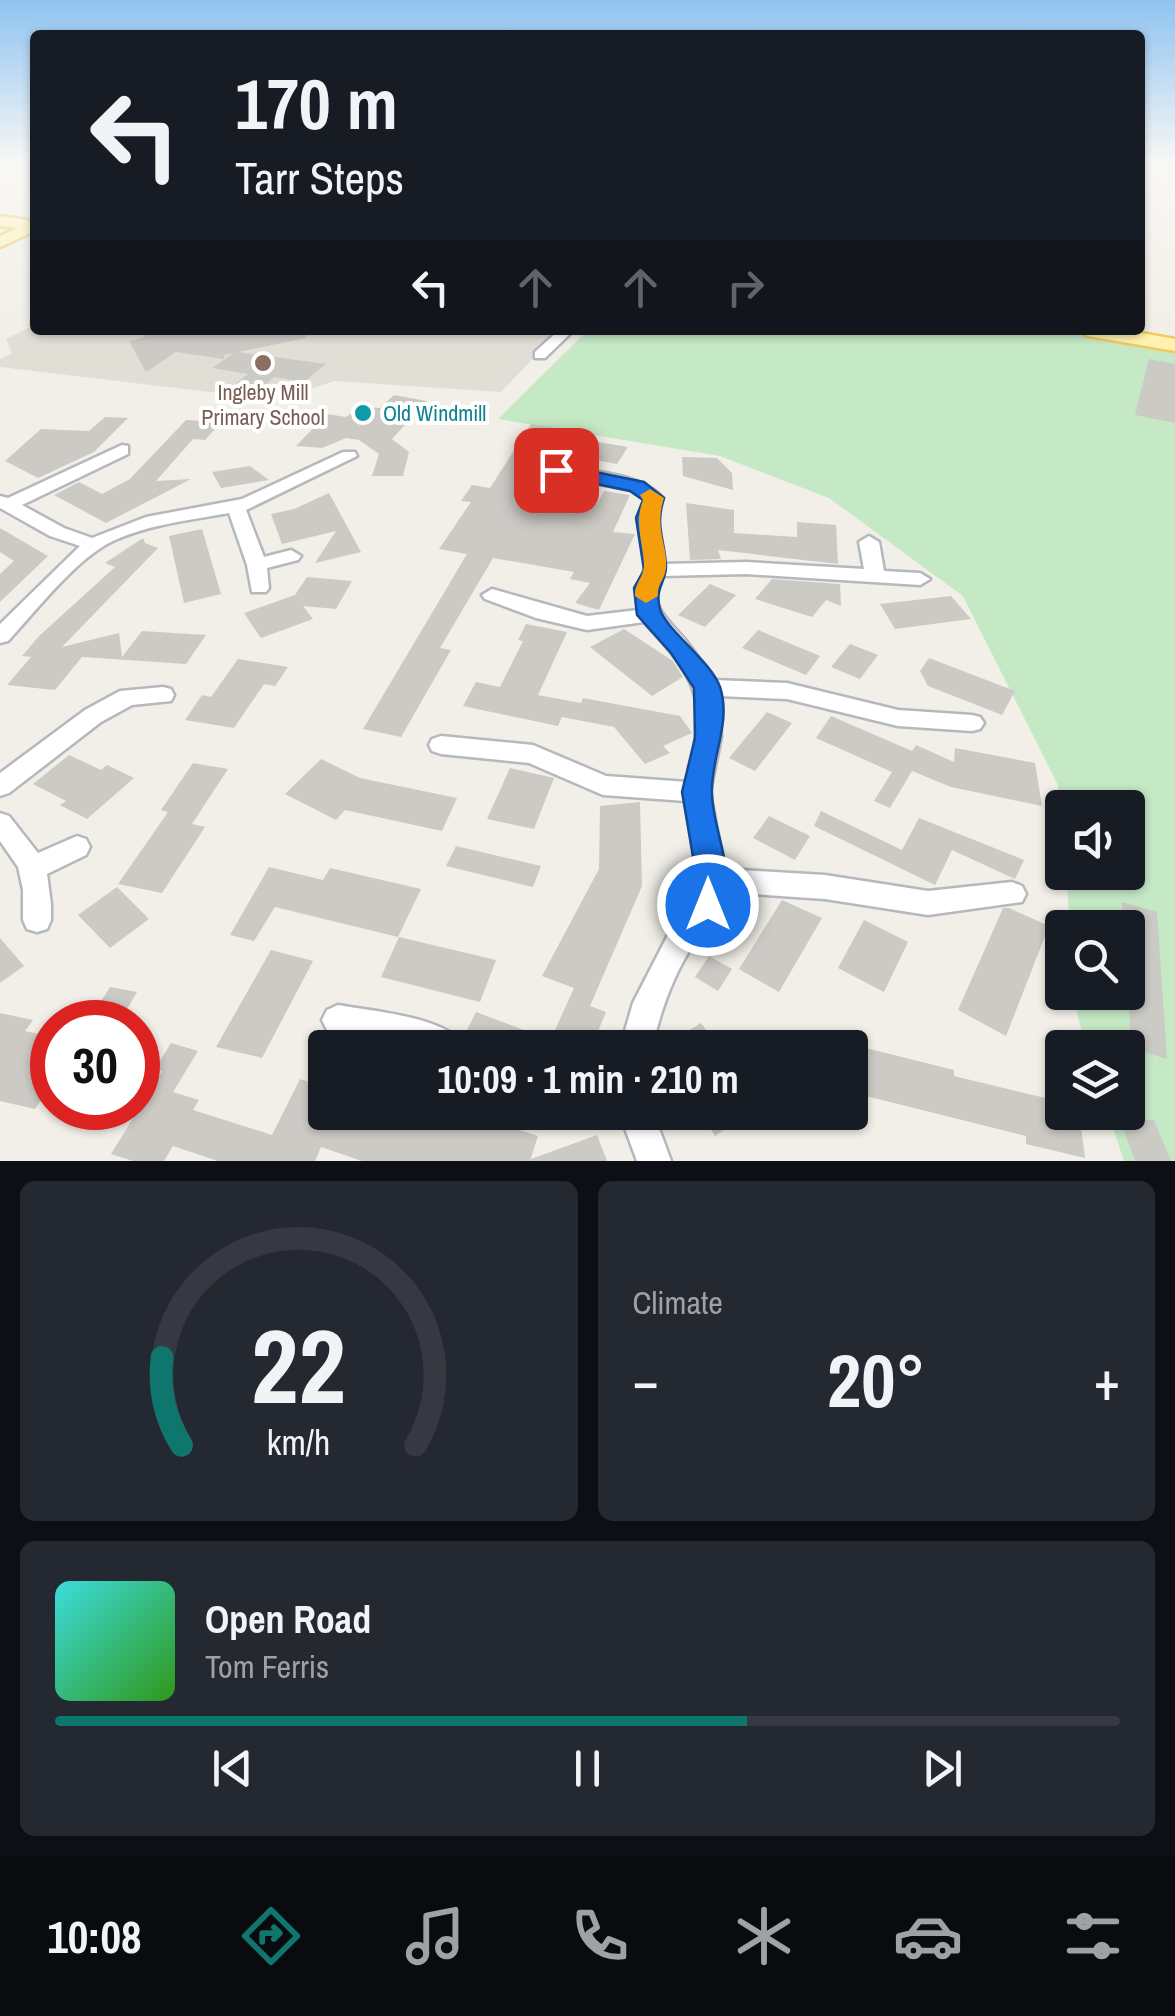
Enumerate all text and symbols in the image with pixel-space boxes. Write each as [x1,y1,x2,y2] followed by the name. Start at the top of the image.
[235,57,398,151] text: 170 m
[70,70,200,200] icon: left
[235,147,404,208] text: Tarr Steps
[403,260,458,315] icon: left
[508,260,563,315] icon: ahead
[613,260,668,315] icon: ahead
[718,260,773,315] icon: right
[252,352,274,374] marker: Ingleby Mill Primary School
[201,377,325,432] place label: Ingleby Mill Primary School
[383,398,486,428] place label: Old Windmill
[352,402,374,424] marker: Old Windmill
[514,428,599,513] pin
[529,443,584,498] icon: arrive
[1045,790,1145,1130] map controls
[1045,790,1145,890] button: sound
[656,853,760,957] position arrow
[1045,910,1145,1010] button: search
[30,1000,160,1130] speed limit sign: 30
[1045,1030,1145,1130] button: layers
[437,1054,739,1105] text: 10:09 · 1 min · 210 m
[633,1281,723,1324] text: Climate
[251,1295,346,1435] text: 22
[827,1329,925,1430] text: 20°
[633,1343,659,1417] text: −
[1094,1343,1120,1417] text: +
[267,1418,331,1466] text: km/h
[205,1594,371,1645] text: Open Road
[205,1645,329,1688] text: Tom Ferris
[205,1741,260,1796] icon: previous
[560,1741,615,1796] icon: pause
[915,1741,970,1796] icon: next
[236,1901,306,1971] icon: directions
[400,1901,470,1971] icon: music
[565,1901,635,1971] icon: phone
[729,1901,799,1971] icon: climate
[893,1901,963,1971] icon: car
[1058,1901,1128,1971] icon: filters
[47,1906,142,1967] text: 10:08

